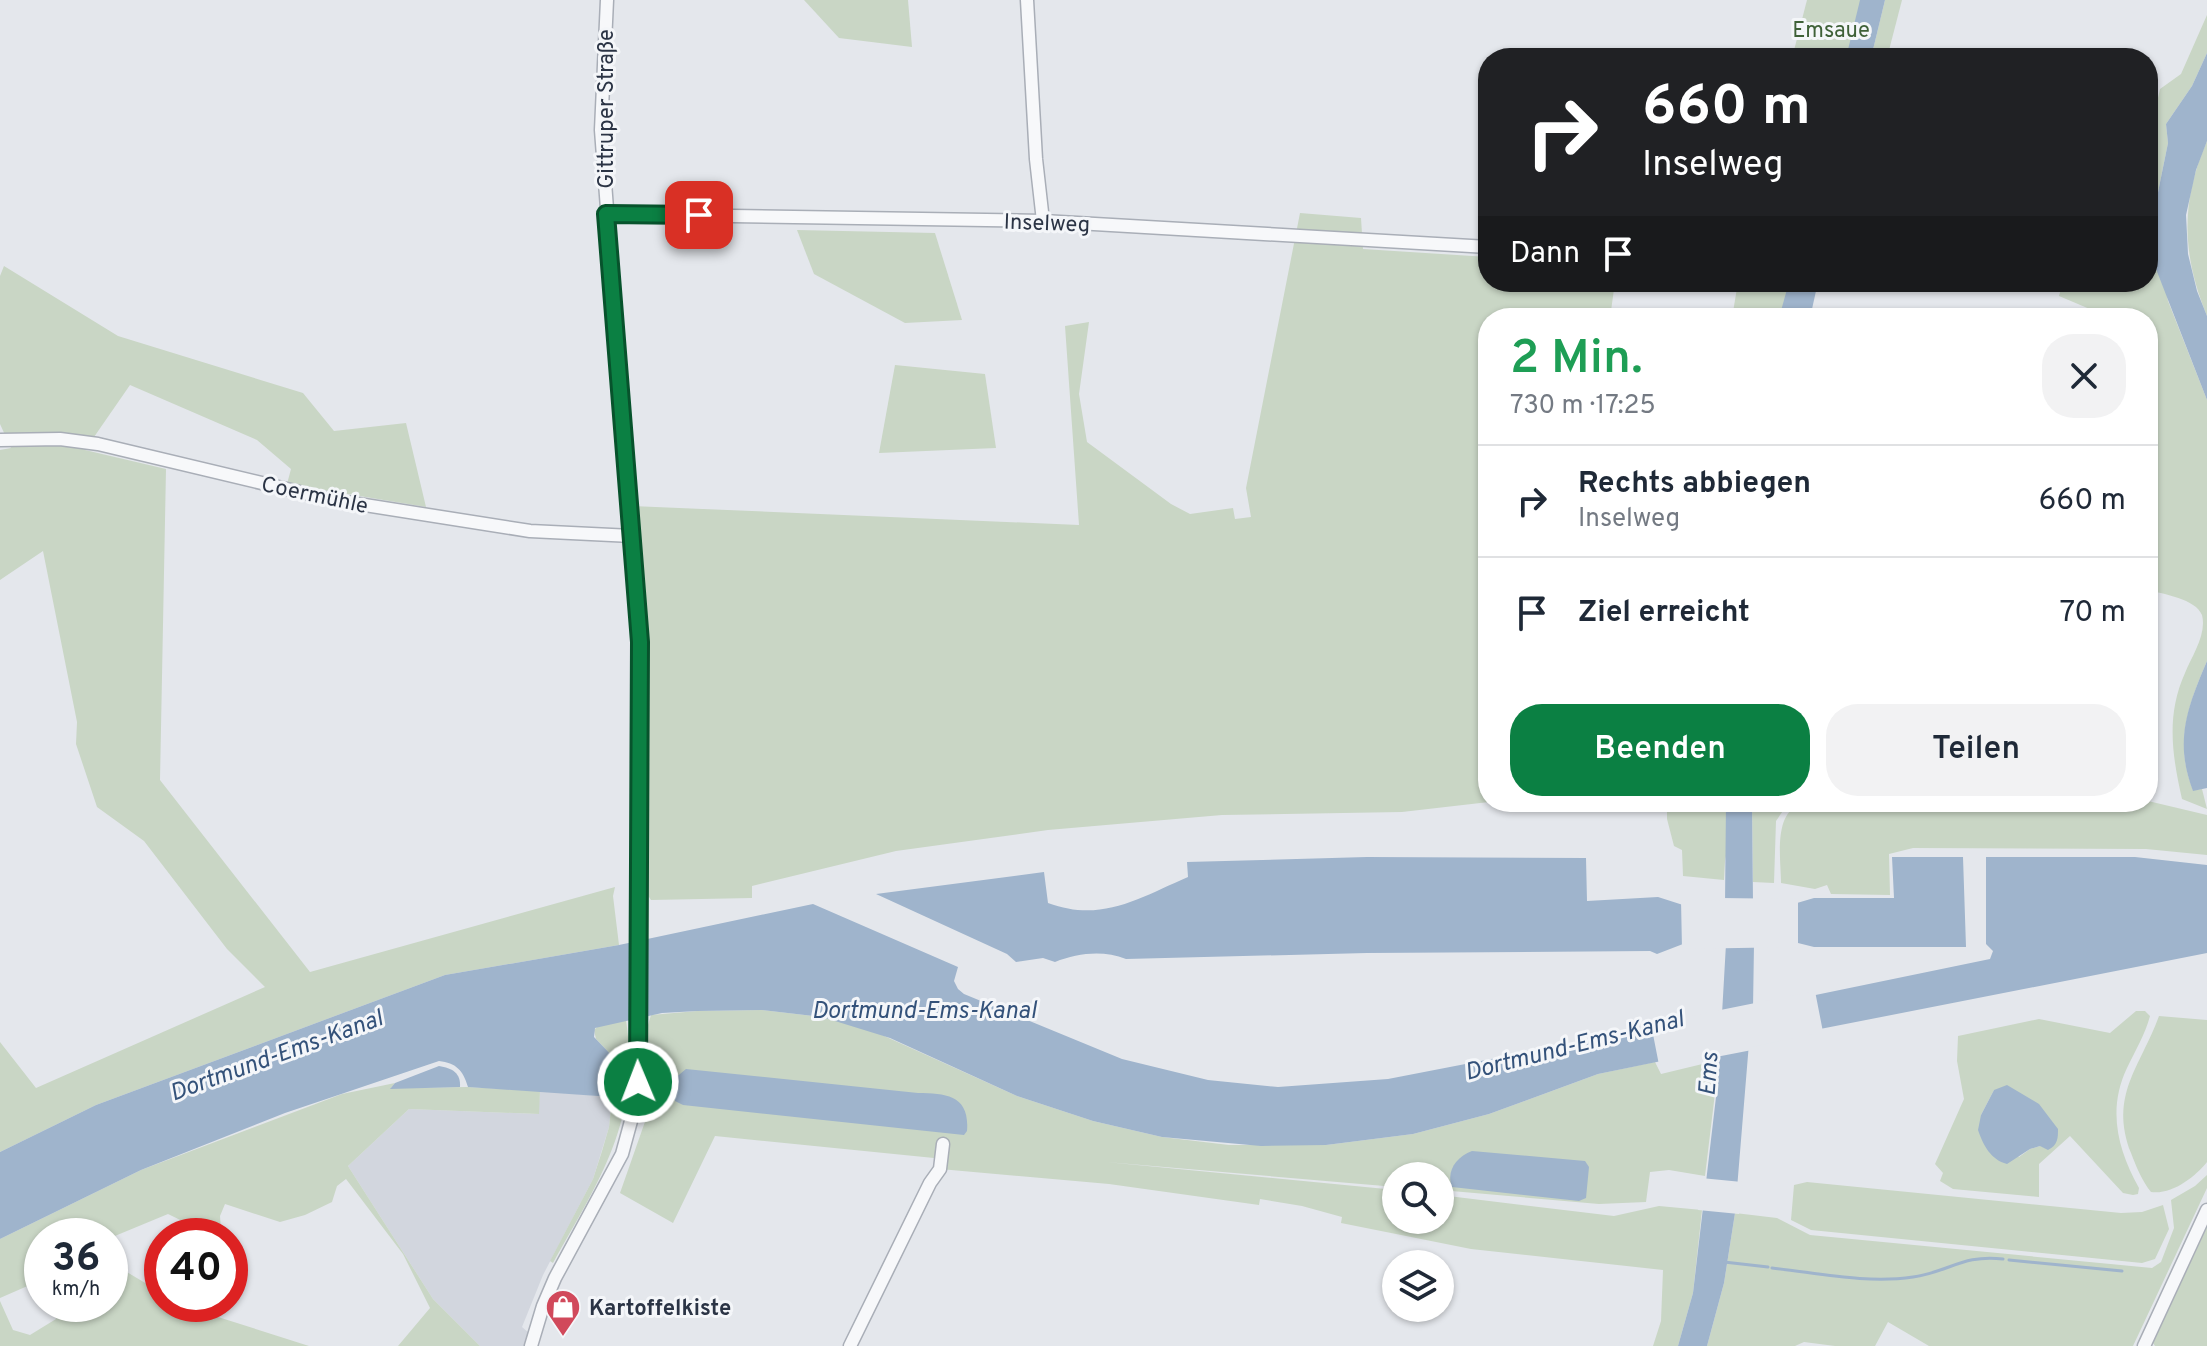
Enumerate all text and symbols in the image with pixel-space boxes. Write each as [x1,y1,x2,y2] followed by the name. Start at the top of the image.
[1792,18,1870,45] park label: Emsaue
[594,29,621,189] street label: Gittruper Straße
[1642,74,1811,144] text: 660 m
[1510,80,1614,184] icon: right
[1642,143,1783,189] text: Inselweg
[665,181,733,249] pin
[677,193,721,237] icon: arrive
[1003,209,1091,239] street label: Inselweg
[1596,232,1640,276] icon: arrive
[1510,236,1580,273] text: Dann
[1510,330,1643,390] text: 2 Min.
[2042,334,2126,418] button: close
[1510,390,1656,423] text: 730 m · 17:25
[1578,466,1811,503] text: Rechts abbiegen
[259,472,370,521] street label: Coermühle
[1510,479,1554,523] icon: right
[2038,483,2126,520] text: 660 m
[1578,503,1680,536] text: Inselweg
[1510,591,1554,635] icon: arrive
[1578,595,1750,632] text: Ziel erreicht
[2060,595,2126,632] text: 70 m
[1510,704,1810,796] button: Beenden
[1826,704,2126,796] button: Teilen
[812,997,1038,1027] water label: Dortmund-Ems-Kanal
[166,1004,389,1109] water label: Dortmund-Ems-Kanal
[1462,1005,1689,1089] water label: Dortmund-Ems-Kanal
[596,1040,680,1124] position arrow
[1694,1050,1727,1097] water label: Ems
[1382,1162,1454,1322] map controls
[1382,1162,1454,1234] button: search
[144,1218,248,1322] speed limit sign: 40
[52,1235,100,1285] text: 36
[1382,1250,1454,1322] button: layers
[52,1277,100,1303] text: km/h
[544,1288,582,1338] shop icon: Kartoffelkiste
[589,1296,731,1323] place label: Kartoffelkiste

